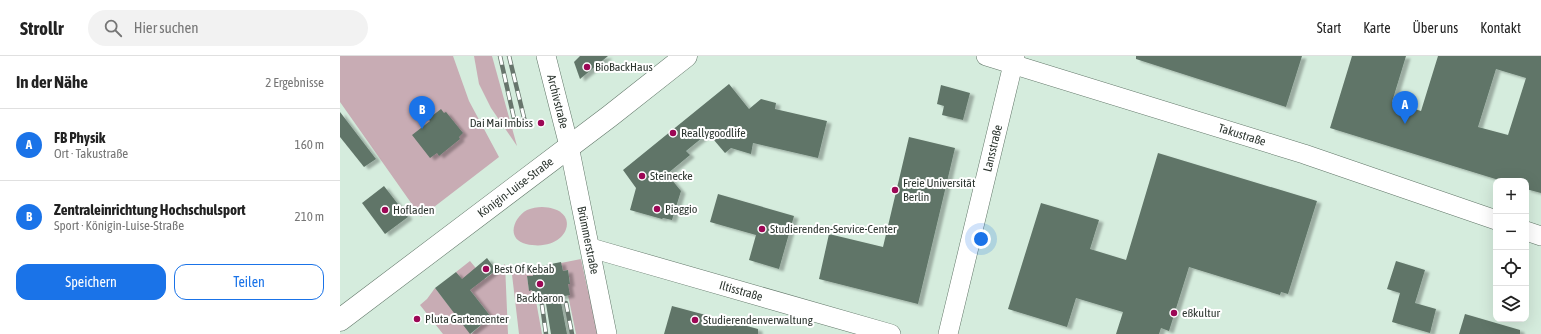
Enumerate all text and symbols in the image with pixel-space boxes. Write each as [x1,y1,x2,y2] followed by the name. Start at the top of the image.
[88,10,368,46] search box
[20,17,64,39] text: Strollr
[102,17,124,39] icon: search
[134,19,199,36] text: Hier suchen
[1317,20,1341,36] text: Start
[1363,20,1391,36] text: Karte
[1413,20,1458,36] text: Über uns
[1480,20,1521,36] text: Kontakt
[595,60,653,74] place label: BioBackHaus
[582,62,592,72] marker: BioBackHaus
[16,72,88,92] text: In der Nähe
[544,73,571,130] street label: Archivstraße
[265,75,324,90] text: 2 Ergebnisse
[1392,91,1418,124] pin: A
[409,96,435,129] pin: B
[470,116,533,130] place label: Dai Mai Imbiss
[536,118,546,128] marker: Dai Mai Imbiss
[1217,121,1268,149] street label: Takustraße
[980,123,1005,173] street label: Lansstraße
[681,126,746,140] place label: Reallygoodlife
[668,128,678,138] marker: Reallygoodlife
[54,129,105,146] text: FB Physik
[26,137,32,152] text: A
[295,137,324,152] text: 160 m
[54,146,128,161] text: Ort · Takustraße
[475,154,556,220] street label: Königin-Luise-Straße
[650,169,693,183] place label: Steinecke
[637,171,647,181] marker: Steinecke
[903,176,976,204] place label: Freie Universität Berlin
[1493,178,1529,322] map controls
[1493,178,1529,214] button: +
[890,185,900,195] marker: Freie Universität Berlin
[54,201,246,218] text: Zentraleinrichtung Hochschulsport
[665,202,698,216] place label: Piaggio
[393,203,435,217] place label: Hofladen
[652,204,662,214] marker: Piaggio
[380,205,390,215] marker: Hofladen
[574,205,602,275] street label: Brümmerstraße
[26,209,32,224] text: B
[295,209,324,224] text: 210 m
[1493,214,1529,250] button: −
[54,218,184,233] text: Sport · Königin-Luise-Straße
[770,222,897,236] place label: Studierenden-Service-Center
[757,224,767,234] marker: Studierenden-Service-Center
[971,229,991,249] your location
[1493,250,1529,286] button: locate
[494,262,555,276] place label: Best Of Kebab
[16,264,166,300] button: Speichern
[174,264,324,300] button: Teilen
[481,264,491,274] marker: Best Of Kebab
[718,278,764,304] street label: Iltisstraße
[535,279,545,289] marker: Backbaron
[1493,286,1529,322] button: layers
[516,291,564,305] place label: Backbaron
[1182,306,1221,320] place label: eßkultur
[1169,308,1179,318] marker: eßkultur
[425,312,509,326] place label: Pluta Gartencenter
[703,313,814,327] place label: Studierendenverwaltung
[412,314,422,324] marker: Pluta Gartencenter
[690,315,700,325] marker: Studierendenverwaltung

